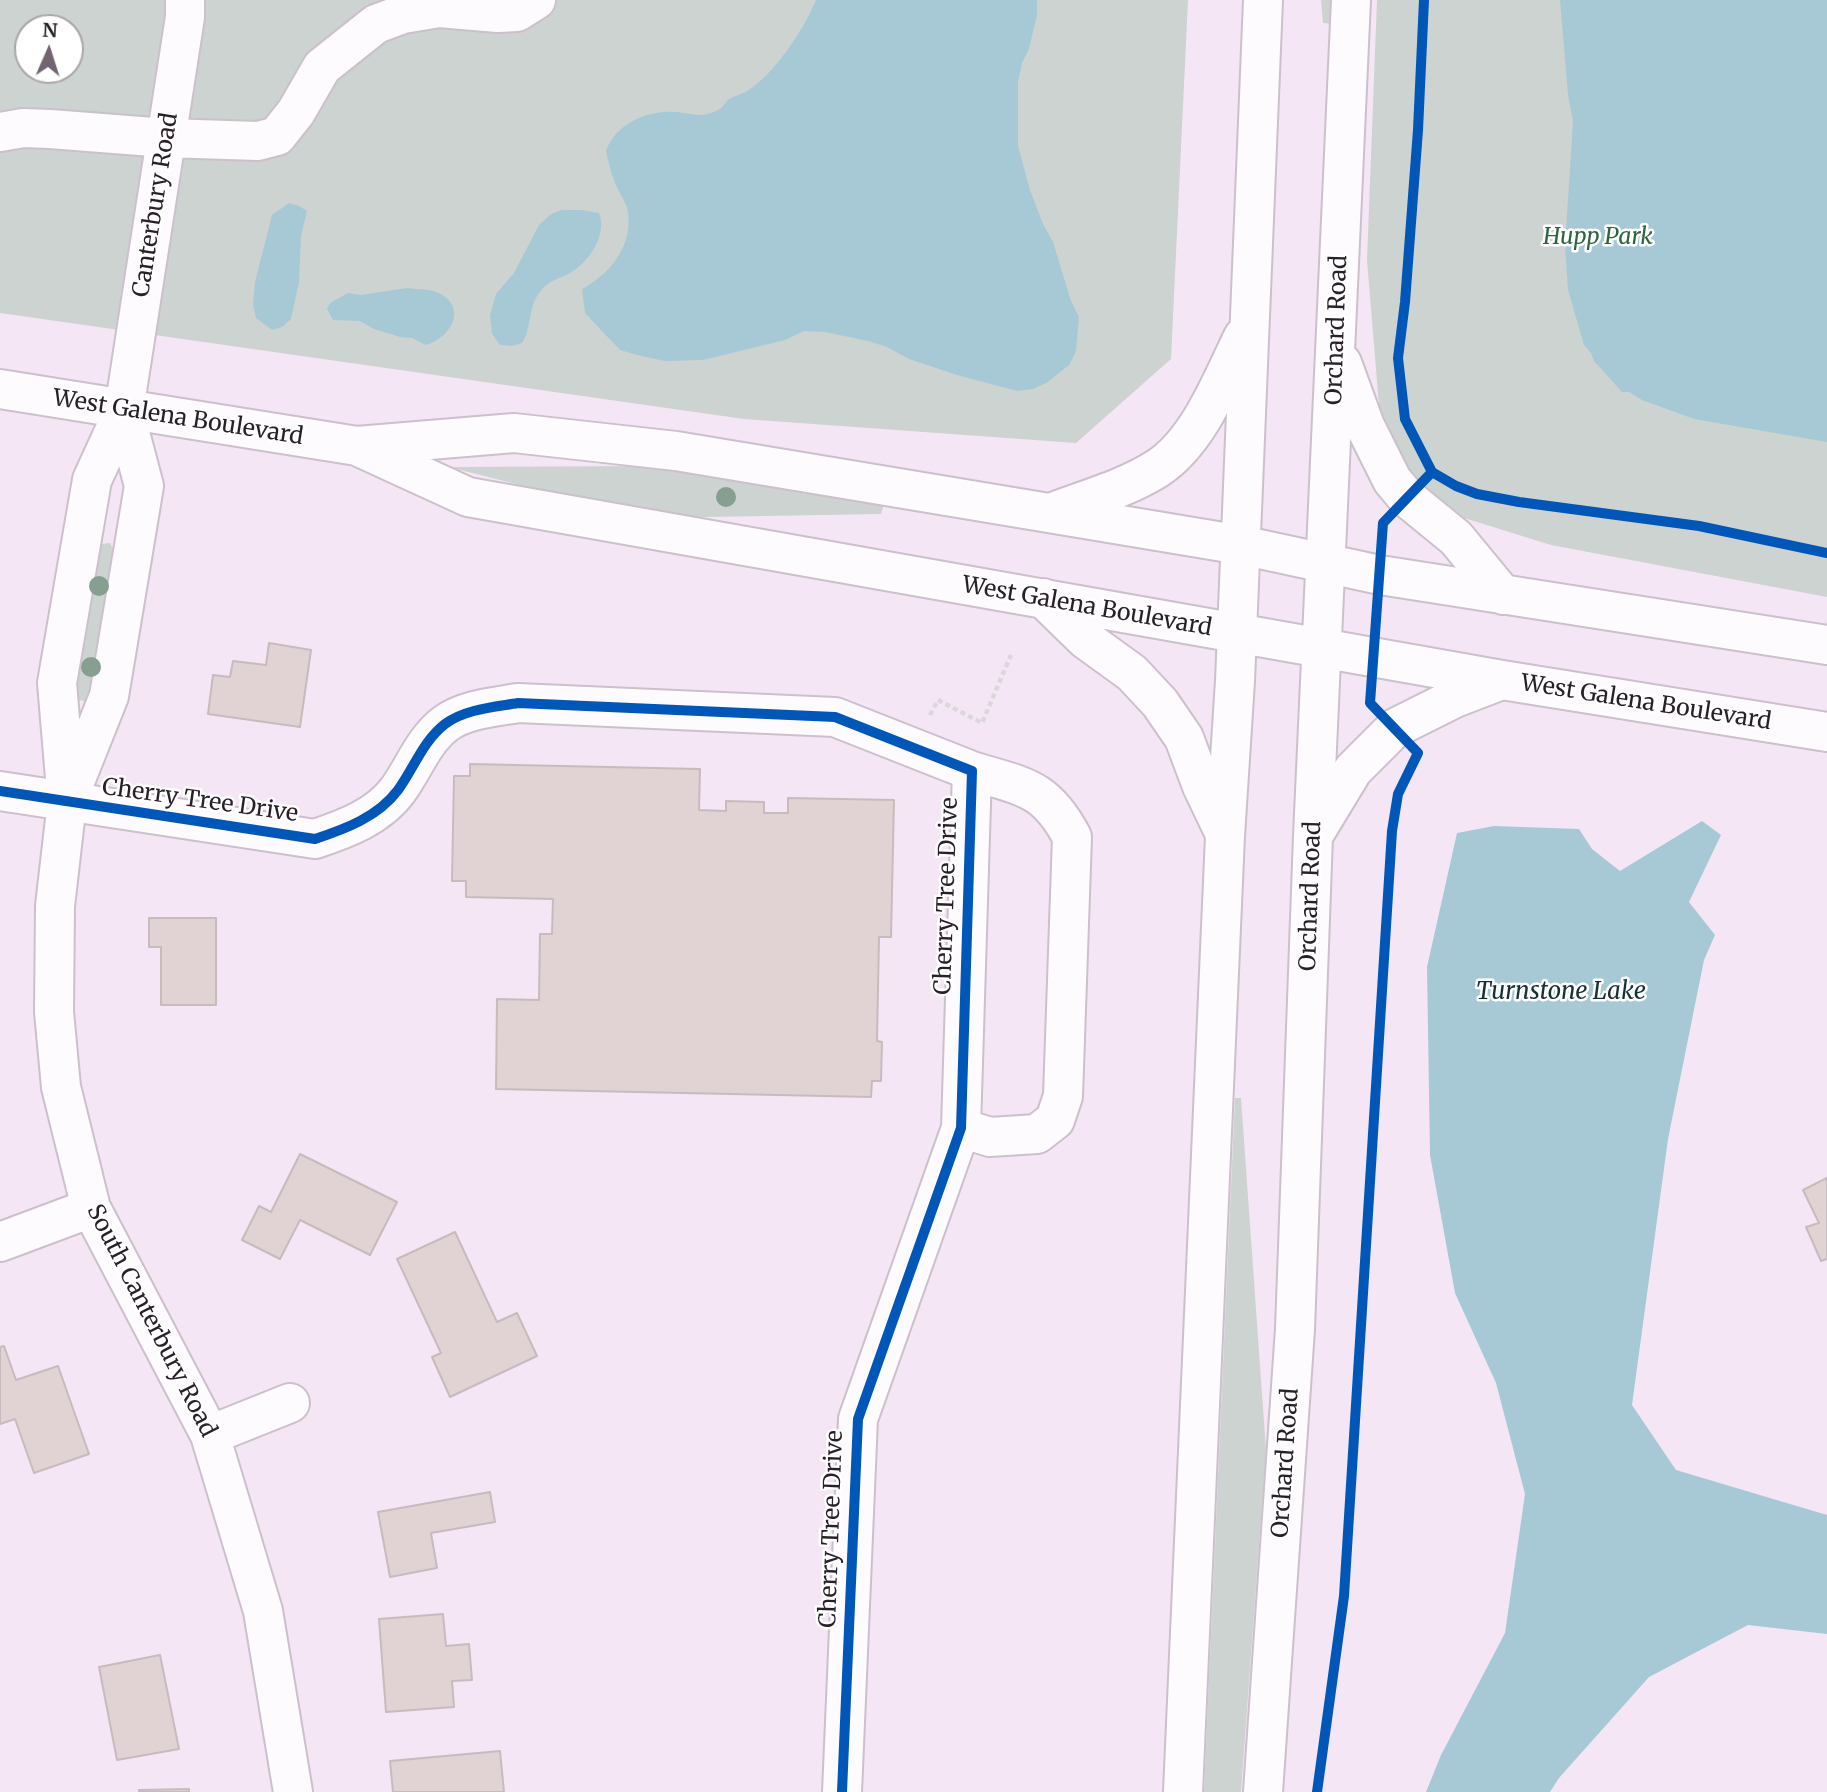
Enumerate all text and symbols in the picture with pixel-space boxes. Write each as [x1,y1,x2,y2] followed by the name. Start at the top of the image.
[14,14,84,84] north arrow
[42,18,58,42] text: N
[128,111,184,299] street label: Canterbury Road
[1543,223,1653,251] park label: Hupp Park
[1321,255,1353,405] street label: Orchard Road
[51,385,305,451] street label: West Galena Boulevard
[960,571,1214,643] street label: West Galena Boulevard
[1519,670,1773,736] street label: West Galena Boulevard
[100,774,300,828] street label: Cherry Tree Drive
[930,797,964,995] street label: Cherry Tree Drive
[1295,821,1327,971] street label: Orchard Road
[1476,978,1646,1006] water label: Turnstone Lake
[80,1200,222,1442] street label: South Canterbury Road
[1267,1387,1305,1539] street label: Orchard Road
[815,1430,849,1628] street label: Cherry Tree Drive

